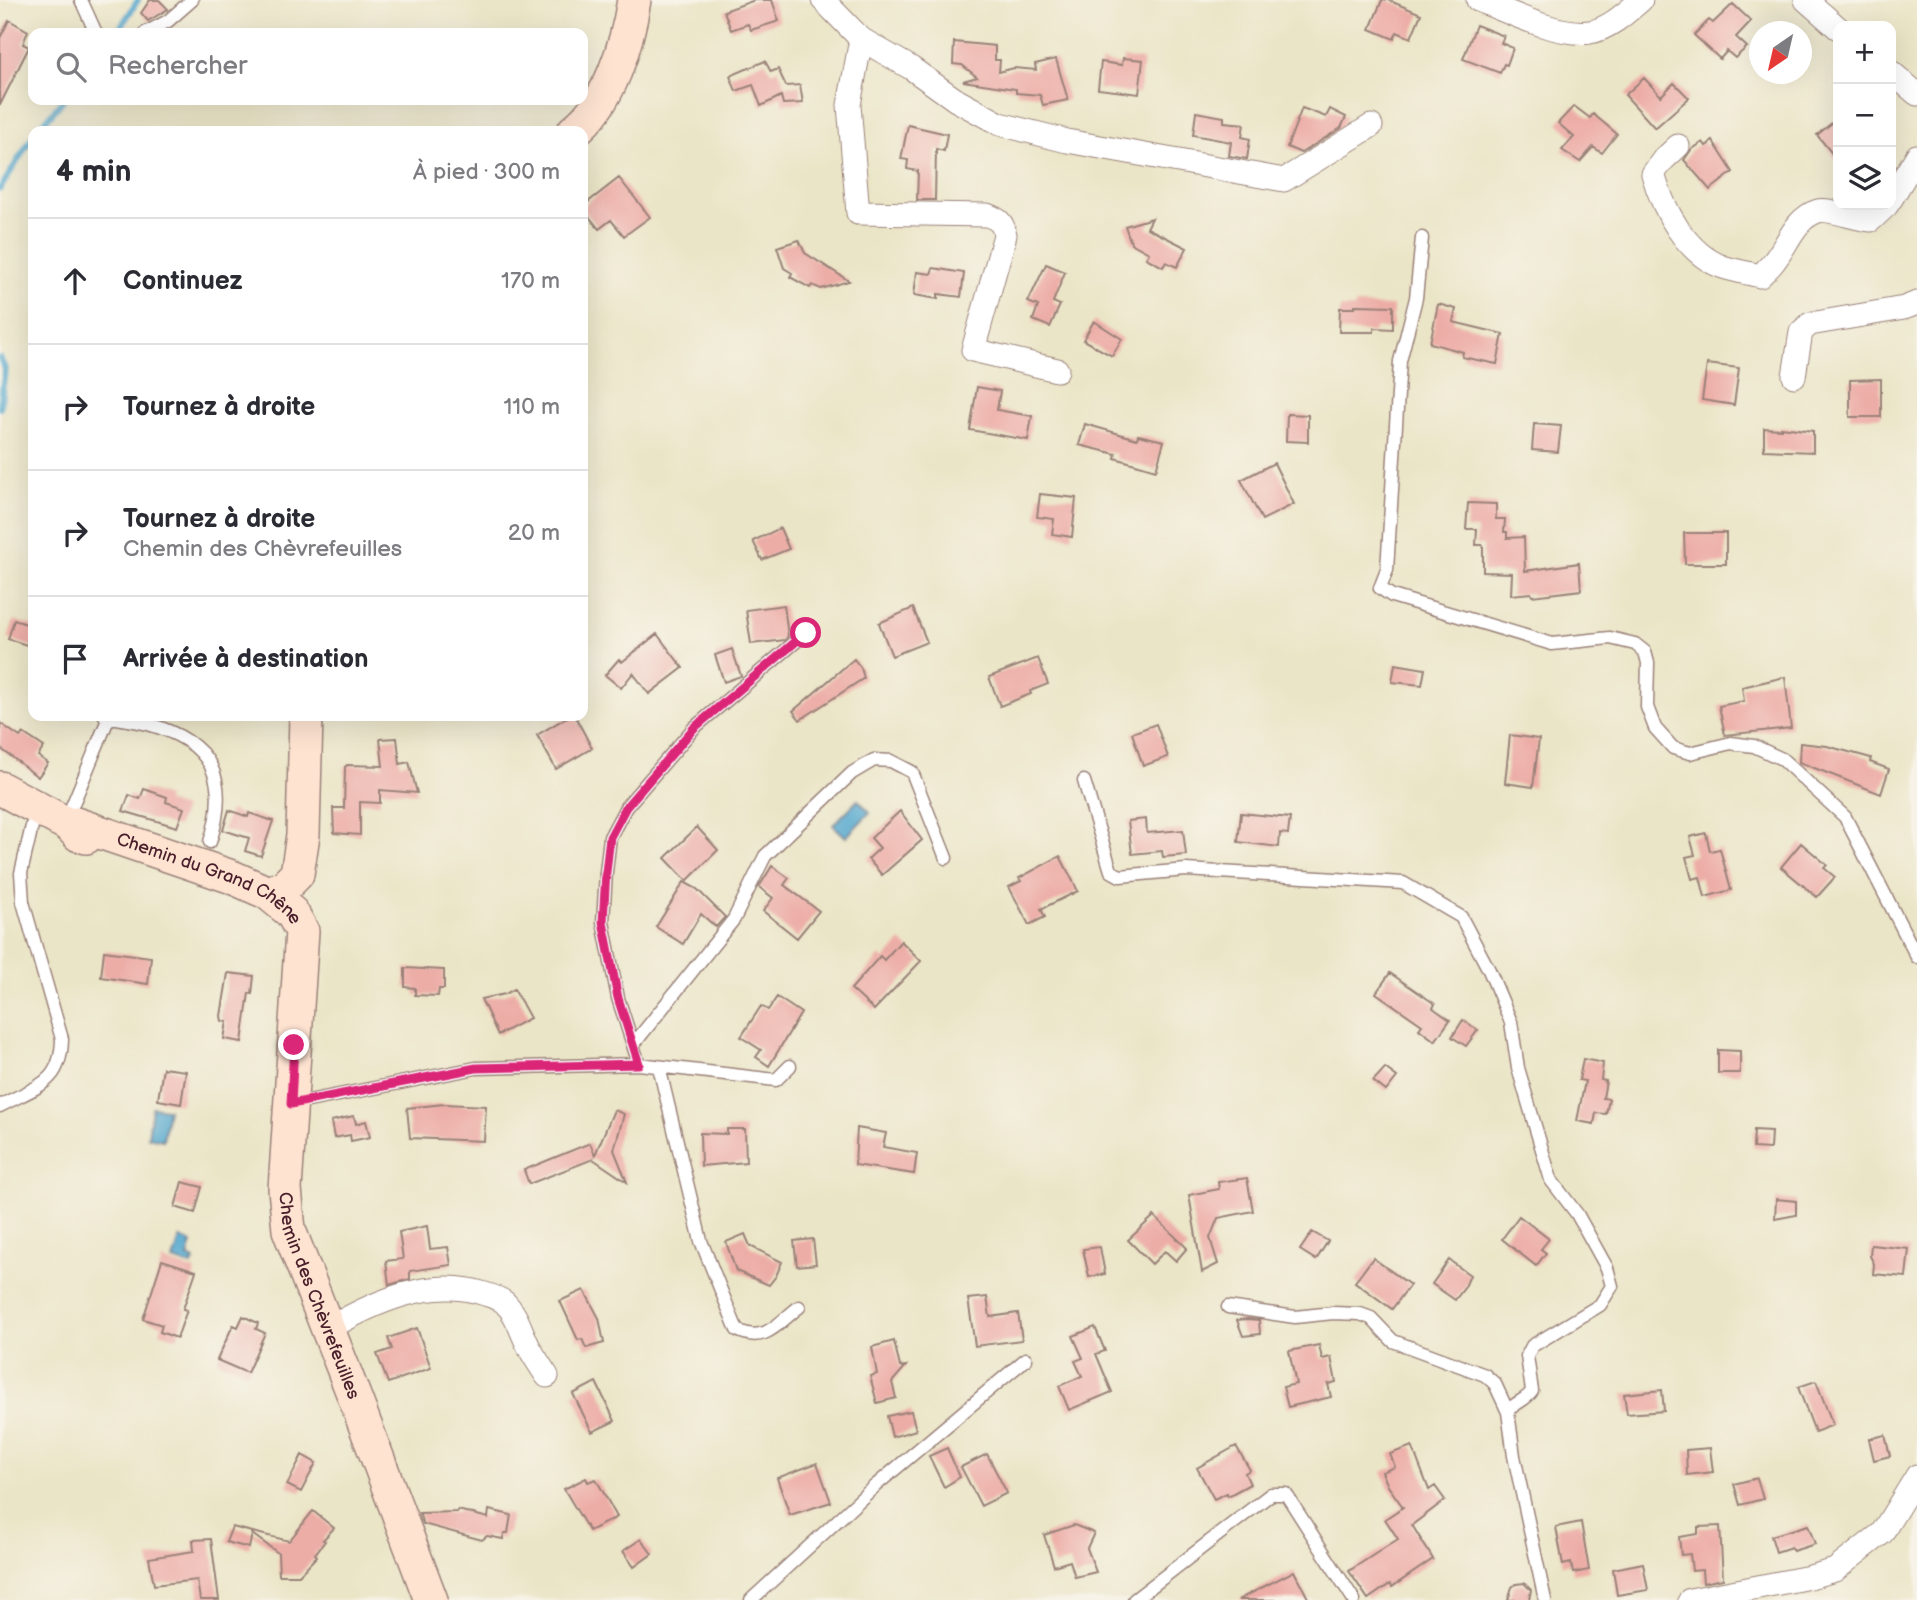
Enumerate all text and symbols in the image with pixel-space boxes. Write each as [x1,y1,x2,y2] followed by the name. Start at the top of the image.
[1749,21,1812,84] north arrow
[1833,21,1896,210] map controls
[1833,21,1896,84] button: +
[28,28,588,105] search box
[52,48,90,86] icon: search
[108,51,247,82] text: Rechercher
[1833,84,1896,147] button: −
[1833,147,1896,210] button: layers
[56,154,131,190] text: 4 min
[413,158,560,186] text: À pied · 300 m
[56,262,94,300] icon: ahead
[123,266,243,297] text: Continuez
[501,267,560,295] text: 170 m
[56,388,94,426] icon: right
[123,392,315,423] text: Tournez à droite
[503,393,560,421] text: 110 m
[123,504,315,535] text: Tournez à droite
[56,514,94,552] icon: right
[508,519,560,547] text: 20 m
[123,535,402,563] text: Chemin des Chèvrefeuilles
[790,617,821,648] route start
[56,640,94,678] icon: arrive
[123,644,369,675] text: Arrivée à destination
[114,828,307,928] street label: Chemin du Grand Chêne
[278,1029,309,1060] route end
[275,1191,365,1402] street label: Chemin des Chèvrefeuilles

